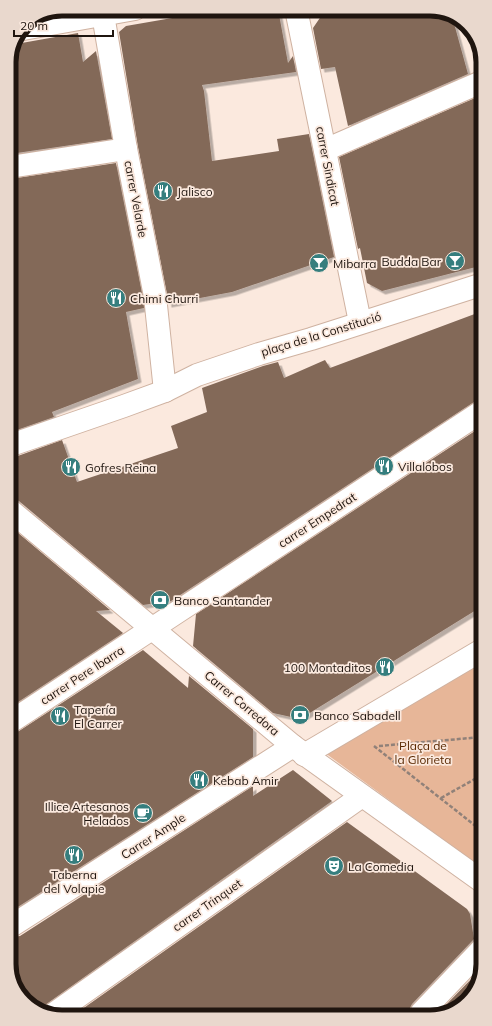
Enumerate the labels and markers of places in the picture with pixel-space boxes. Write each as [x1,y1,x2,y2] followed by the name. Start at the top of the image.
[152,180,174,202] restaurant icon: Jalisco
[177,184,213,199] place label: Jalisco
[444,250,466,272] bar icon: Budda Bar
[308,252,330,274] bar icon: Mibarra
[381,254,442,269] place label: Budda Bar
[333,256,376,271] place label: Mibarra
[105,287,127,309] restaurant icon: Chimi Churri
[130,291,198,306] place label: Chimi Churri
[373,455,395,477] restaurant icon: Villalobos
[60,456,82,478] restaurant icon: Gofres Reina
[398,459,452,474] place label: Villalobos
[85,460,156,475] place label: Gofres Reina
[149,589,171,611] bank icon: Banco Santander
[174,593,271,608] place label: Banco Santander
[374,656,396,678] restaurant icon: 100 Montaditos
[284,660,371,675] place label: 100 Montaditos
[74,702,122,731] place label: Tapería El Carrer
[289,704,311,726] bank icon: Banco Sabadell
[49,705,71,727] restaurant icon: Tapería El Carrer
[314,708,401,723] place label: Banco Sabadell
[188,769,210,791] restaurant icon: Kebab Amir
[213,773,279,788] place label: Kebab Amir
[45,799,129,828] place label: Illice Artesanos Helados
[132,802,154,824] cafe icon: Illice Artesanos Helados
[63,844,85,866] restaurant icon: Taberna del Volapie
[323,855,345,877] theatre icon: La Comedia
[348,859,414,874] place label: La Comedia
[44,867,104,896] place label: Taberna del Volapie

